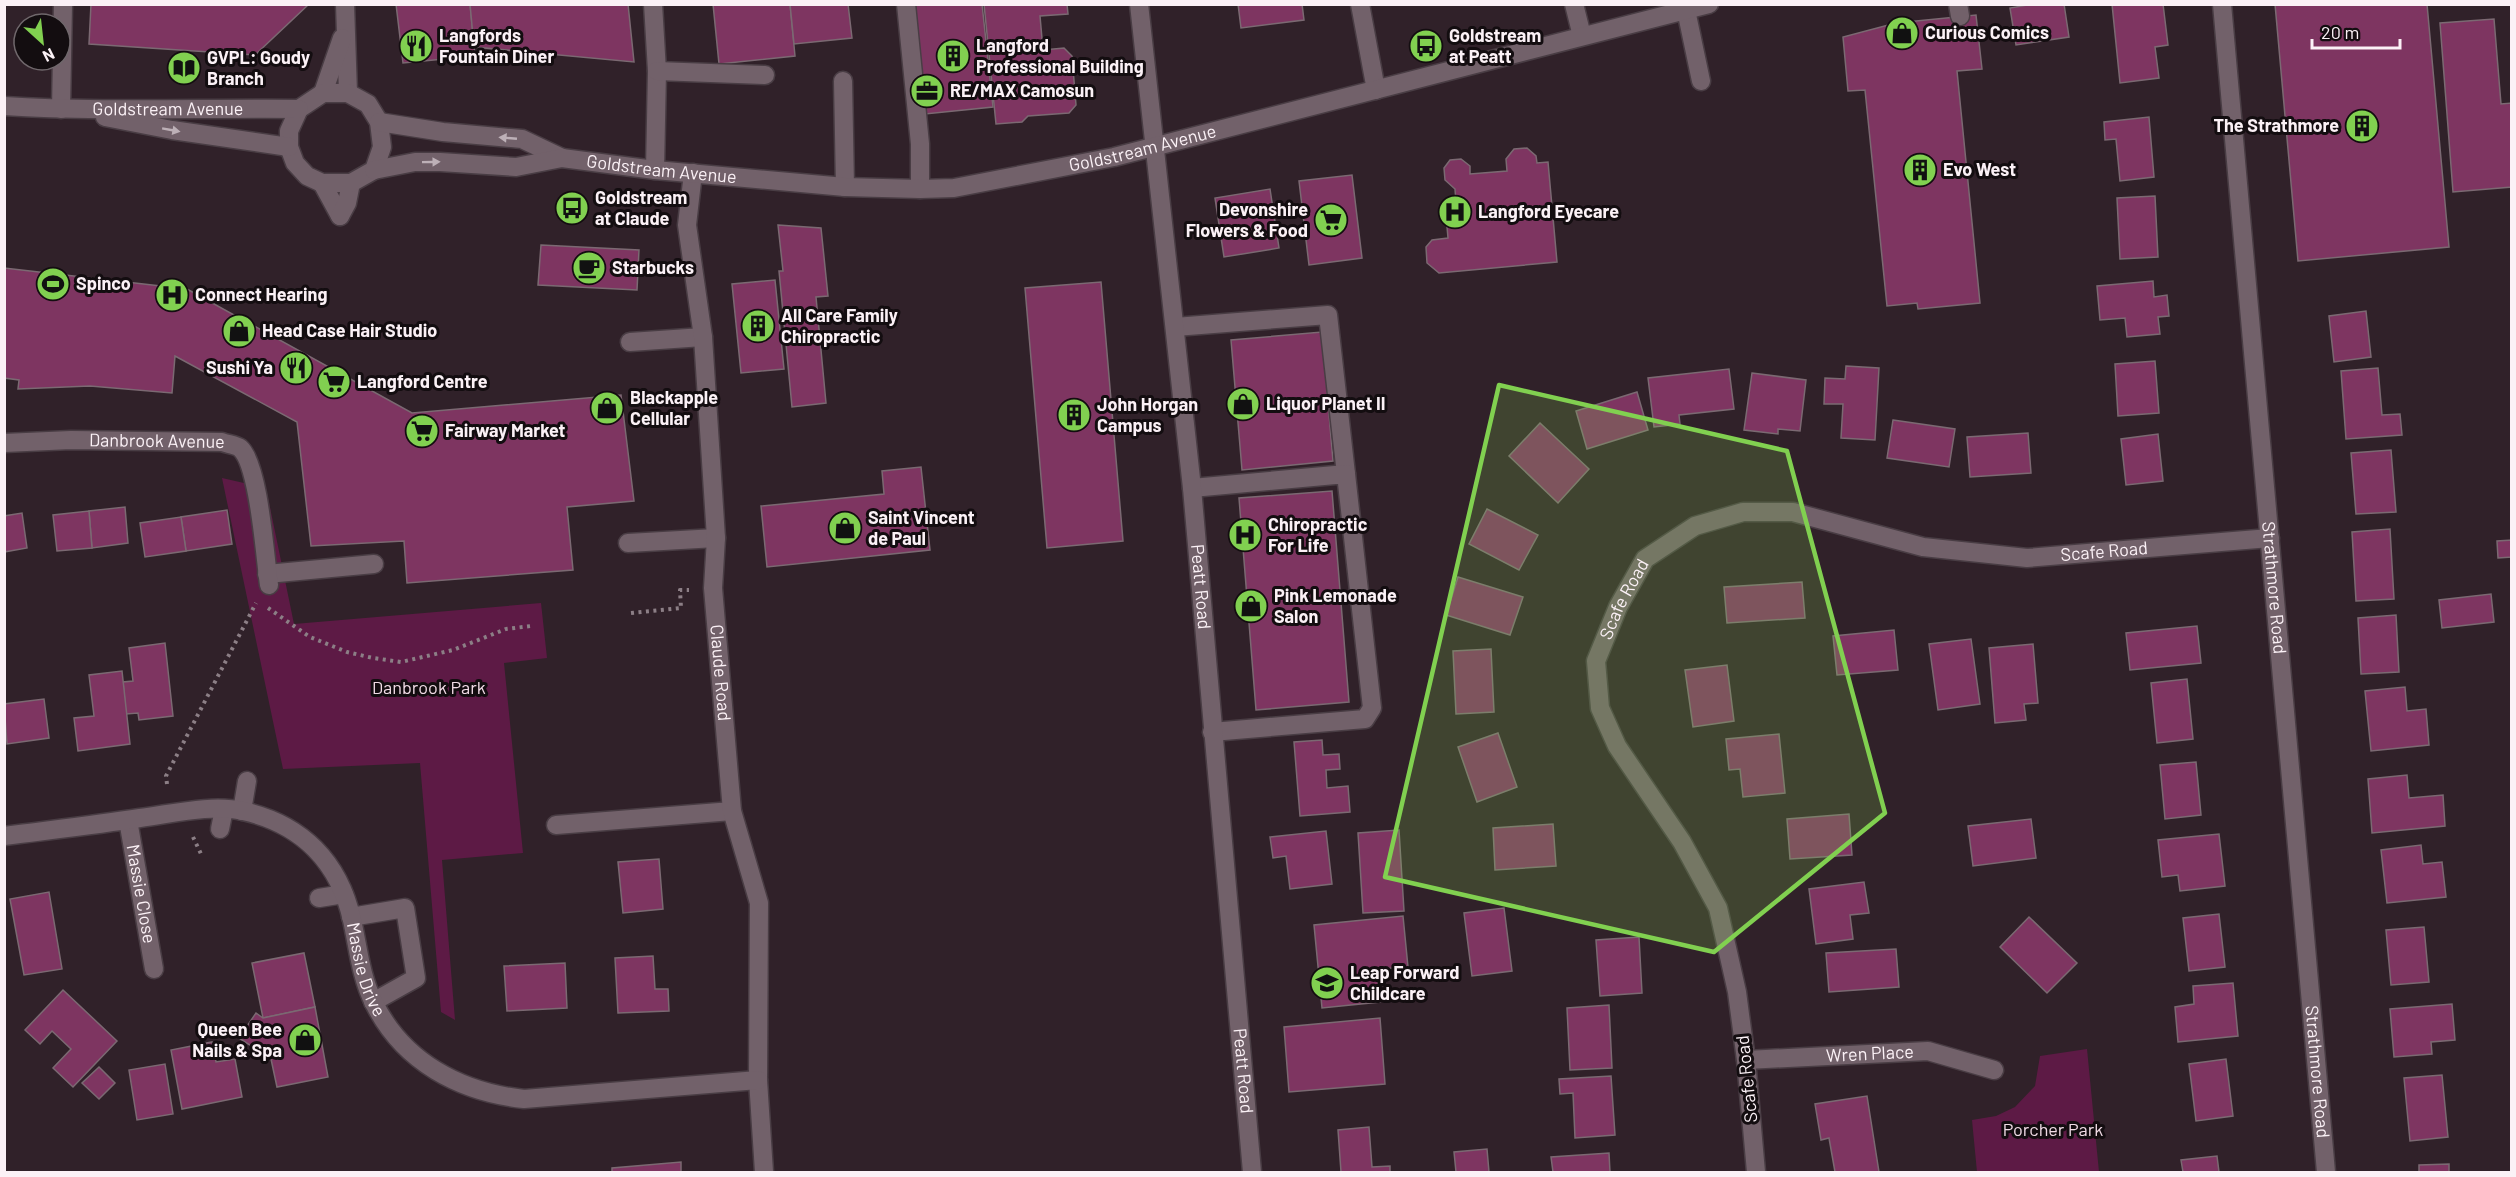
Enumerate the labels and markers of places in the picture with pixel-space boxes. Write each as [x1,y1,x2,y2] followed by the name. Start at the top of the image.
[1884,15,1920,51] shop icon: Curious Comics
[1925,21,2049,43] place label: Curious Comics
[439,24,554,67] place label: Langfords Fountain Diner
[1449,24,1541,67] place label: Goldstream at Peatt
[398,28,434,64] restaurant icon: Langfords Fountain Diner
[1408,28,1444,64] bus stop icon: Goldstream at Peatt
[976,34,1144,77] place label: Langford Professional Building
[935,38,971,74] building icon: Langford Professional Building
[207,46,310,89] place label: GVPL: Goudy Branch
[166,50,202,86] library icon: GVPL: Goudy Branch
[909,73,945,109] office icon: RE/MAX Camosun
[950,79,1094,101] place label: RE/MAX Camosun
[2344,108,2380,144] building icon: The Strathmore
[2213,114,2339,136] place label: The Strathmore
[1902,152,1938,188] building icon: Evo West
[1943,158,2016,180] place label: Evo West
[595,186,687,229] place label: Goldstream at Claude
[554,190,590,226] bus stop icon: Goldstream at Claude
[1437,194,1473,230] hospital icon: Langford Eyecare
[1186,198,1308,241] place label: Devonshire Flowers & Food
[1478,200,1619,222] place label: Langford Eyecare
[1313,202,1349,238] supermarket icon: Devonshire Flowers & Food
[571,250,607,286] cafe icon: Starbucks
[612,256,694,278] place label: Starbucks
[35,266,71,302] sports icon: Spinco
[76,272,131,294] place label: Spinco
[154,277,190,313] hospital icon: Connect Hearing
[195,283,327,305] place label: Connect Hearing
[781,304,898,347] place label: All Care Family Chiropractic
[740,308,776,344] building icon: All Care Family Chiropractic
[221,313,257,349] shop icon: Head Case Hair Studio
[262,319,437,341] place label: Head Case Hair Studio
[278,350,314,386] restaurant icon: Sushi Ya
[206,356,273,378] place label: Sushi Ya
[316,364,352,400] supermarket icon: Langford Centre
[357,370,488,392] place label: Langford Centre
[630,386,718,429] place label: Blackapple Cellular
[1225,386,1261,422] shop icon: Liquor Planet II
[589,390,625,426] shop icon: Blackapple Cellular
[1266,392,1385,414] place label: Liquor Planet II
[1097,393,1198,436] place label: John Horgan Campus
[1056,397,1092,433] building icon: John Horgan Campus
[404,413,440,449] supermarket icon: Fairway Market
[445,419,566,441] place label: Fairway Market
[868,506,975,549] place label: Saint Vincent de Paul
[827,510,863,546] shop icon: Saint Vincent de Paul
[1268,513,1368,556] place label: Chiropractic For Life
[1227,517,1263,553] hospital icon: Chiropractic For Life
[1274,584,1397,627] place label: Pink Lemonade Salon
[1233,588,1269,624] shop icon: Pink Lemonade Salon
[1350,961,1459,1004] place label: Leap Forward Childcare
[1309,965,1345,1001] school or university icon: Leap Forward Childcare
[192,1018,282,1061] place label: Queen Bee Nails & Spa
[287,1022,323,1058] shop icon: Queen Bee Nails & Spa

